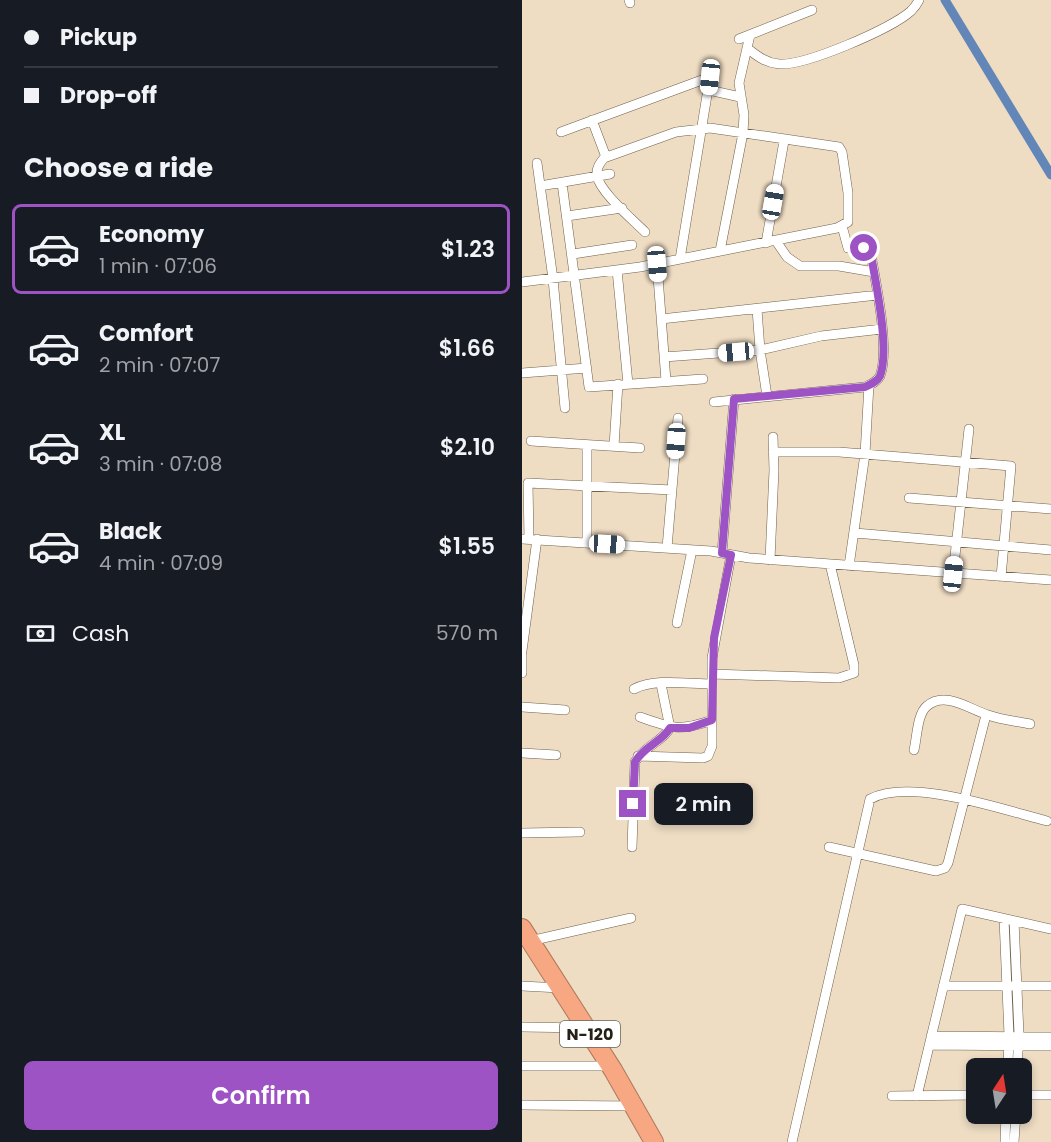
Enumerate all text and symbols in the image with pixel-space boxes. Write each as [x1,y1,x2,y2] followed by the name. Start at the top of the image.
[60,22,137,53] text: Pickup
[699,58,721,96] car
[60,80,157,111] text: Drop-off
[24,149,213,186] text: Choose a ride
[761,183,785,221] car
[99,219,204,250] text: Economy
[27,222,81,276] icon: car
[441,234,495,265] text: $1.23
[850,234,877,261] route start
[646,245,668,283] car
[99,252,217,280] text: 1 min · 07:06
[99,318,193,349] text: Comfort
[27,321,81,375] icon: car
[439,333,495,364] text: $1.66
[717,341,755,363] car
[99,351,220,379] text: 2 min · 07:07
[99,417,125,448] text: XL
[27,420,81,474] icon: car
[666,422,686,460] car
[440,432,495,463] text: $2.10
[99,450,222,478] text: 3 min · 07:08
[99,516,162,547] text: Black
[27,519,81,573] icon: car
[439,531,495,562] text: $1.55
[589,534,625,554] car
[99,549,223,577] text: 4 min · 07:09
[942,555,964,593] car
[24,617,57,650] icon: cash
[72,618,129,649] text: Cash
[436,619,498,647] text: 570 m
[654,783,753,825] callout: 2 min
[619,790,646,817] route end
[676,790,731,818] text: 2 min
[560,1021,620,1047] road number: N-120
[966,1058,1032,1124] north arrow
[966,1058,1032,1124] map controls
[24,1061,498,1130] button: Confirm

